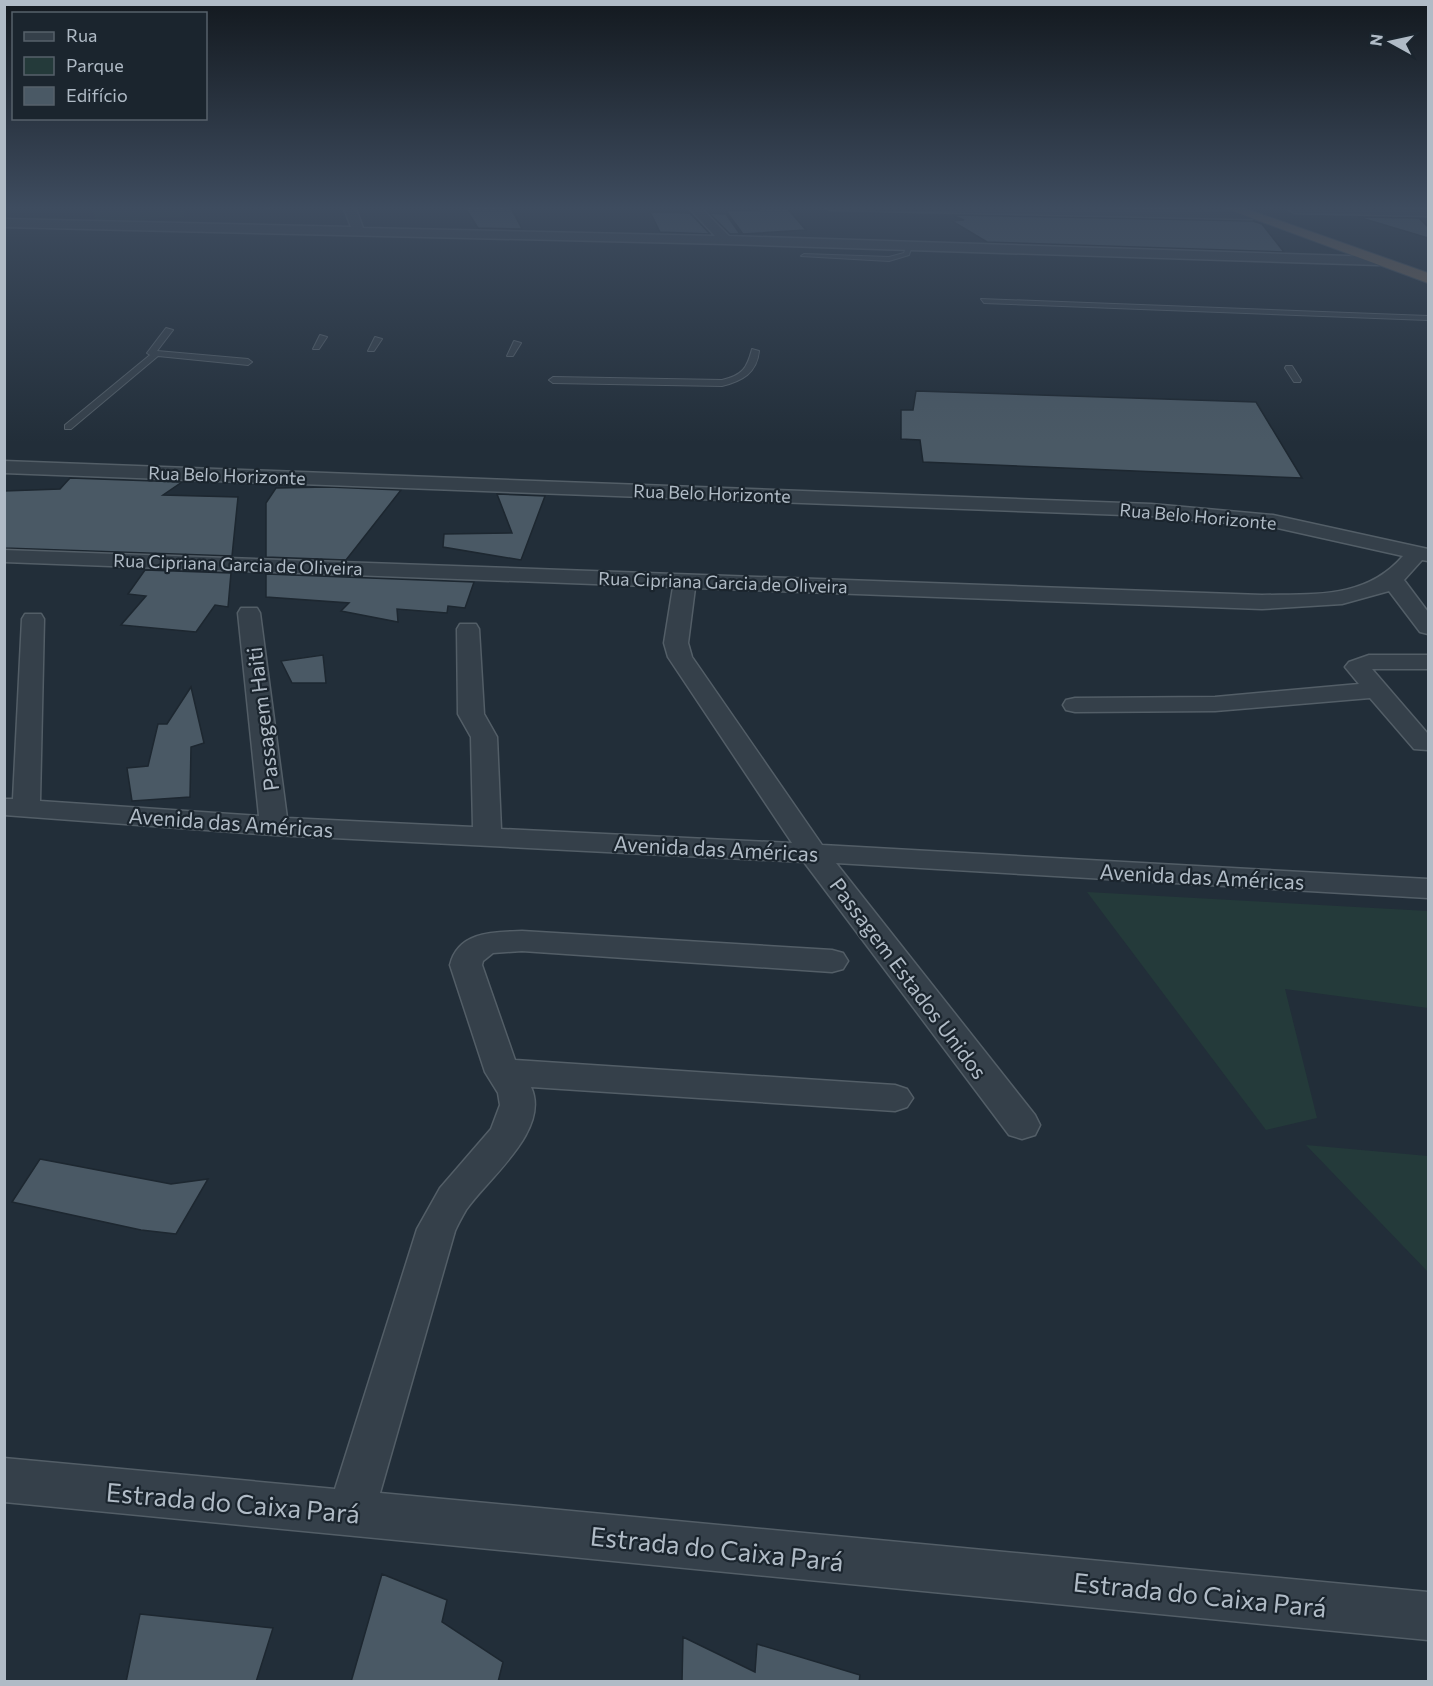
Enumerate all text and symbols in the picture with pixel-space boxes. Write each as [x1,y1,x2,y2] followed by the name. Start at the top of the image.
[12,12,207,120] legend
[1361,12,1421,72] north arrow
[66,24,97,46] text: Rua
[1365,33,1386,47] text: N
[66,54,124,76] text: Parque
[66,84,128,106] text: Edifício
[148,461,306,489] street label: Rua Belo Horizonte
[633,479,791,507] street label: Rua Belo Horizonte
[1119,498,1277,534] street label: Rua Belo Horizonte
[113,549,363,579] street label: Rua Cipriana Garcia de Oliveira
[598,567,848,597] street label: Rua Cipriana Garcia de Oliveira
[241,646,283,792] street label: Passagem Haiti
[128,802,334,842] street label: Avenida das Américas
[613,830,819,866] street label: Avenida das Américas
[1099,858,1305,894] street label: Avenida das Américas
[825,873,993,1083] street label: Passagem Estados Unidos
[105,1475,361,1529] street label: Estrada do Caixa Pará
[589,1519,845,1577] street label: Estrada do Caixa Pará
[1072,1565,1328,1623] street label: Estrada do Caixa Pará

